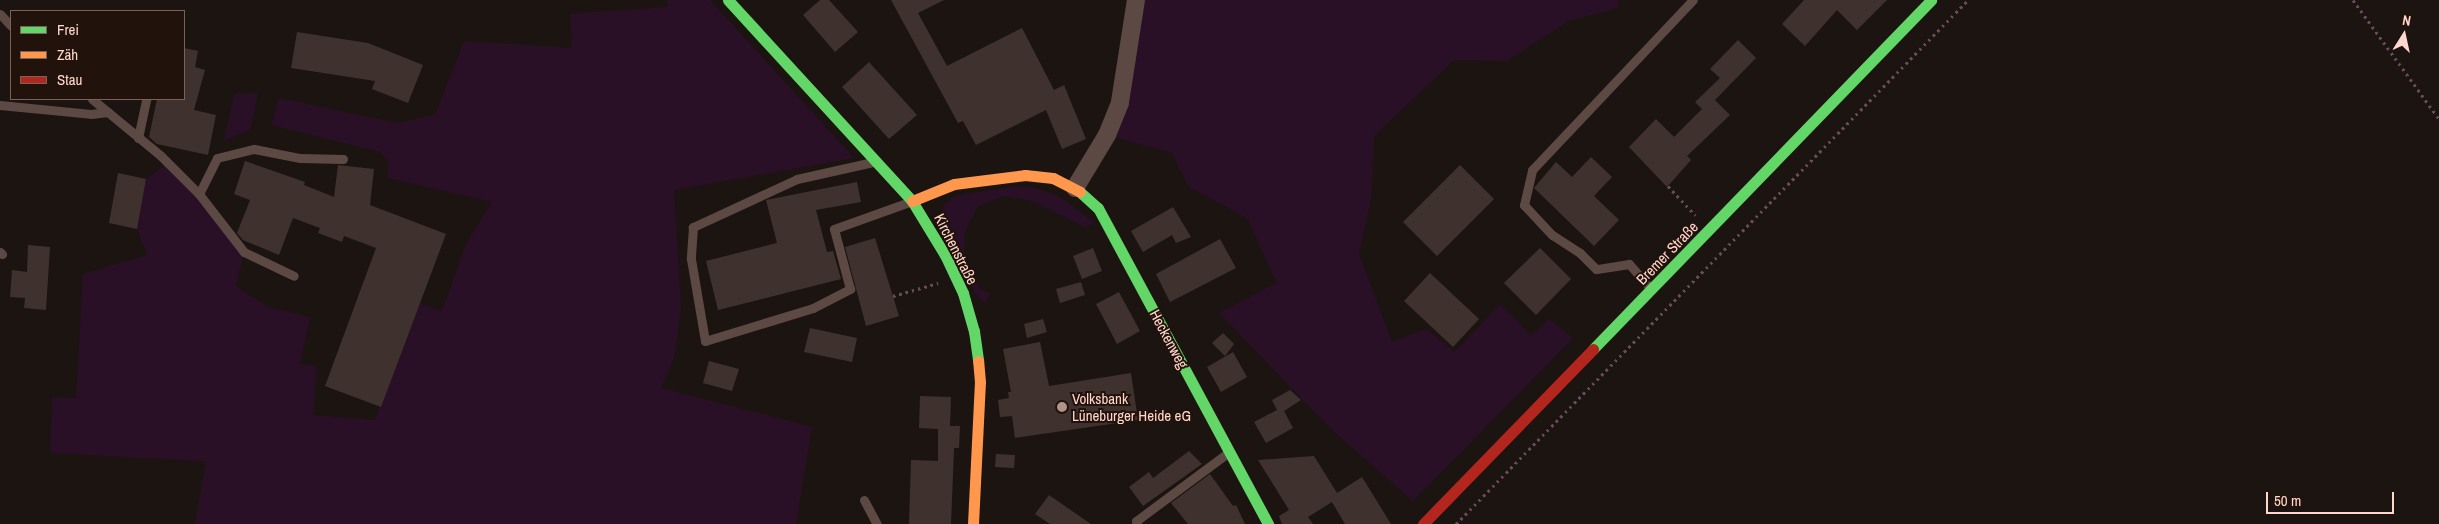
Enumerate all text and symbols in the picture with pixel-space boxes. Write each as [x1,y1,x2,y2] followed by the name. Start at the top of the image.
[10,10,185,100] legend
[2379,10,2429,60] north arrow
[2401,11,2412,30] text: N
[57,19,79,40] text: Frei
[57,44,78,65] text: Zäh
[57,69,82,90] text: Stau
[930,210,982,288] street label: Kirchenstraße
[1633,218,1701,288] street label: Bremer Straße
[1146,306,1192,372] street label: Heckenweg
[1072,389,1191,424] place label: Volksbank Lüneburger Heide eG
[1056,401,1068,413] marker: Volksbank Lüneburger Heide eG
[2269,482,2396,514] scale bar
[2274,490,2301,511] text: 50 m

